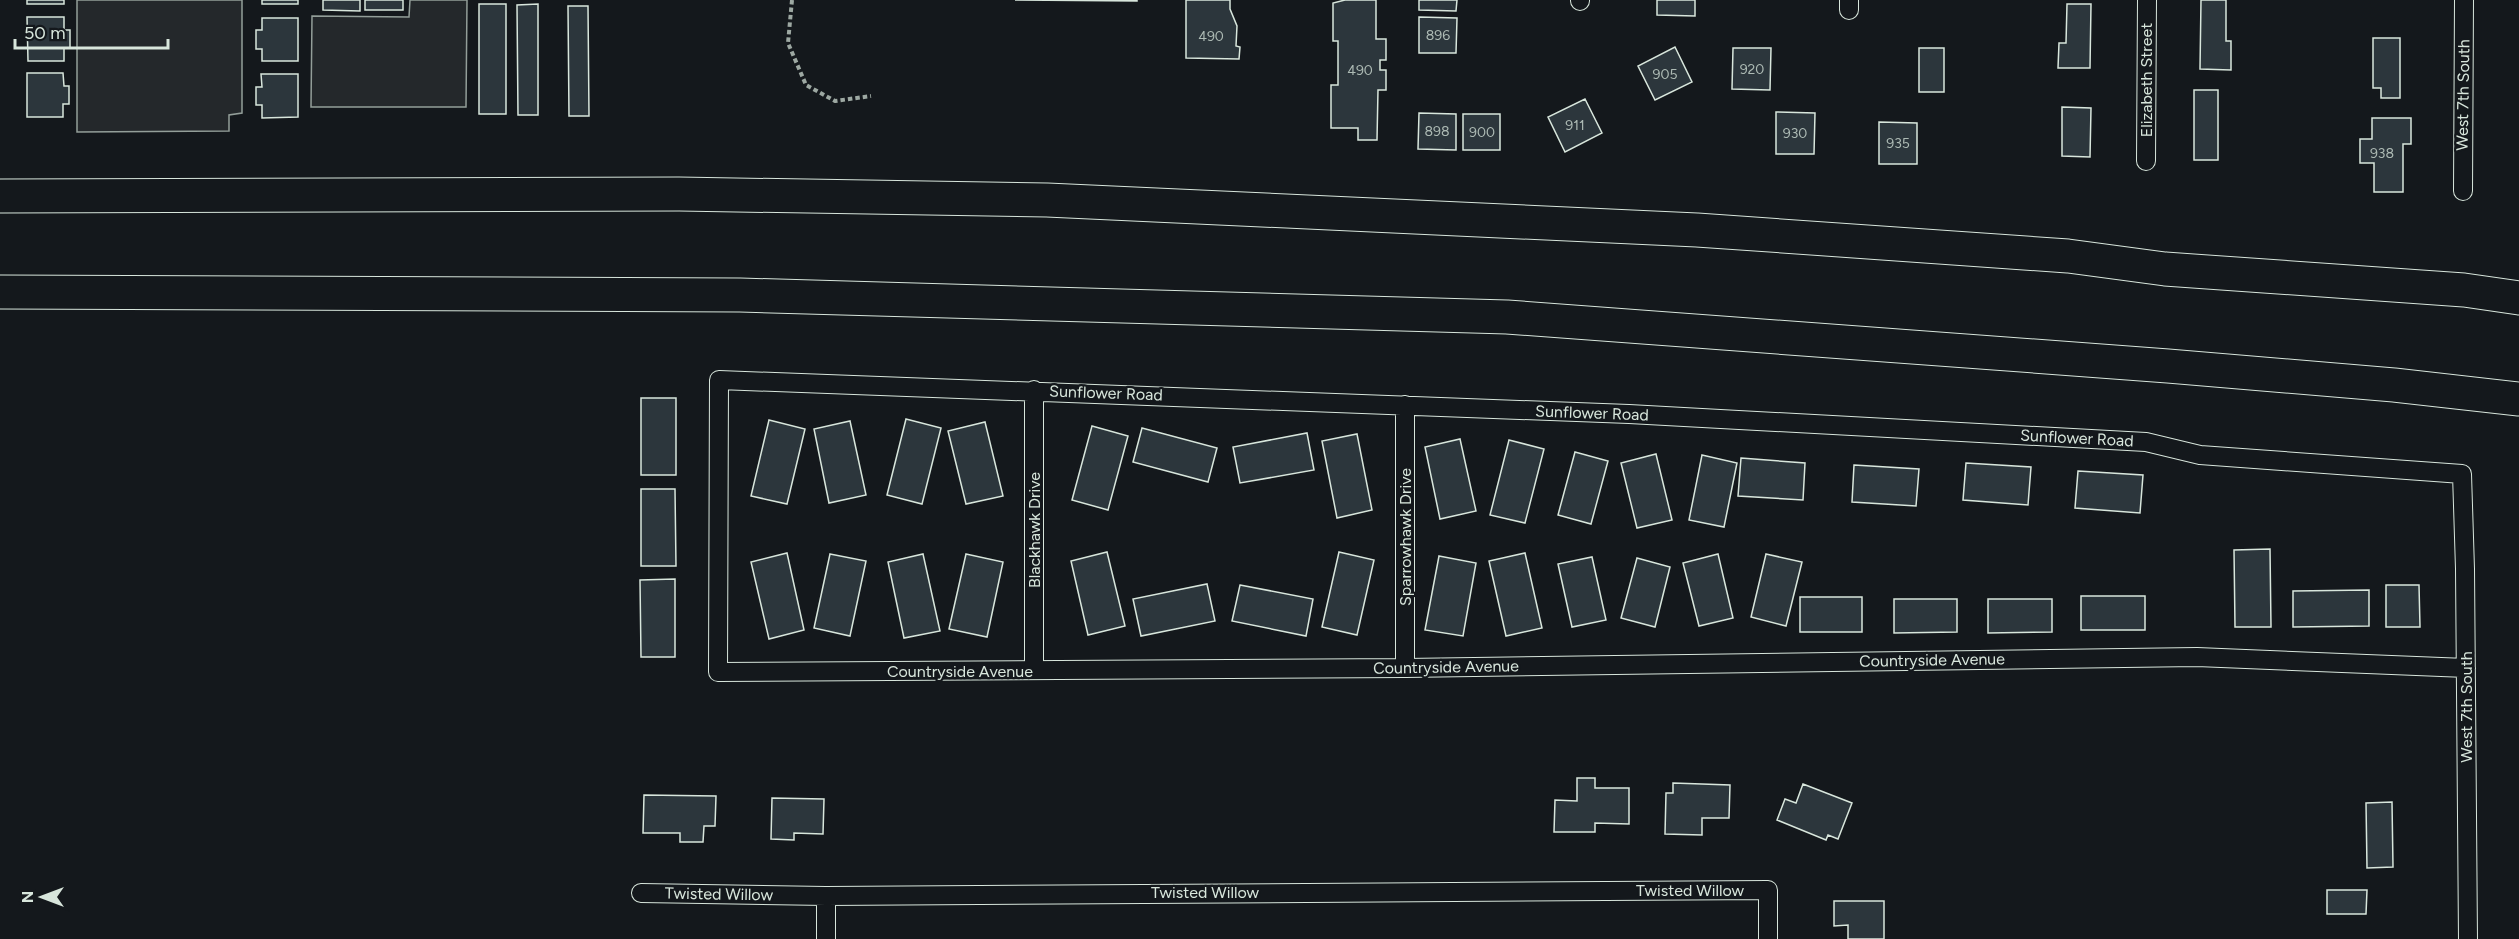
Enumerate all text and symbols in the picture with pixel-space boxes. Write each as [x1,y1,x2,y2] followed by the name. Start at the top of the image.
[15,12,168,50] scale bar
[24,22,66,44] text: 50 m
[2137,23,2156,137] street label: Elizabeth Street
[1426,27,1450,44] house number: 896
[1198,28,1224,45] house number: 490
[2453,39,2473,151] street label: West 7th South
[1740,61,1764,78] house number: 920
[1347,62,1373,79] house number: 490
[1653,66,1677,83] house number: 905
[1565,117,1585,134] house number: 911
[1424,123,1450,140] house number: 898
[1469,124,1495,141] house number: 900
[1783,125,1807,142] house number: 930
[1886,135,1910,152] house number: 935
[2370,145,2394,162] house number: 938
[1049,382,1163,404] street label: Sunflower Road
[1535,402,1649,424] street label: Sunflower Road
[2020,426,2134,450] street label: Sunflower Road
[1396,468,1415,606] street label: Sparrowhawk Drive
[1025,472,1044,588] street label: Blackhawk Drive
[1859,649,2005,671] street label: Countryside Avenue
[2457,651,2476,763] street label: West 7th South
[1373,656,1519,678] street label: Countryside Avenue
[887,662,1033,681] street label: Countryside Avenue
[12,867,72,927] north arrow
[1636,881,1745,900] street label: Twisted Willow
[1151,883,1260,902] street label: Twisted Willow
[665,884,774,904] street label: Twisted Willow
[18,891,37,903] text: N

